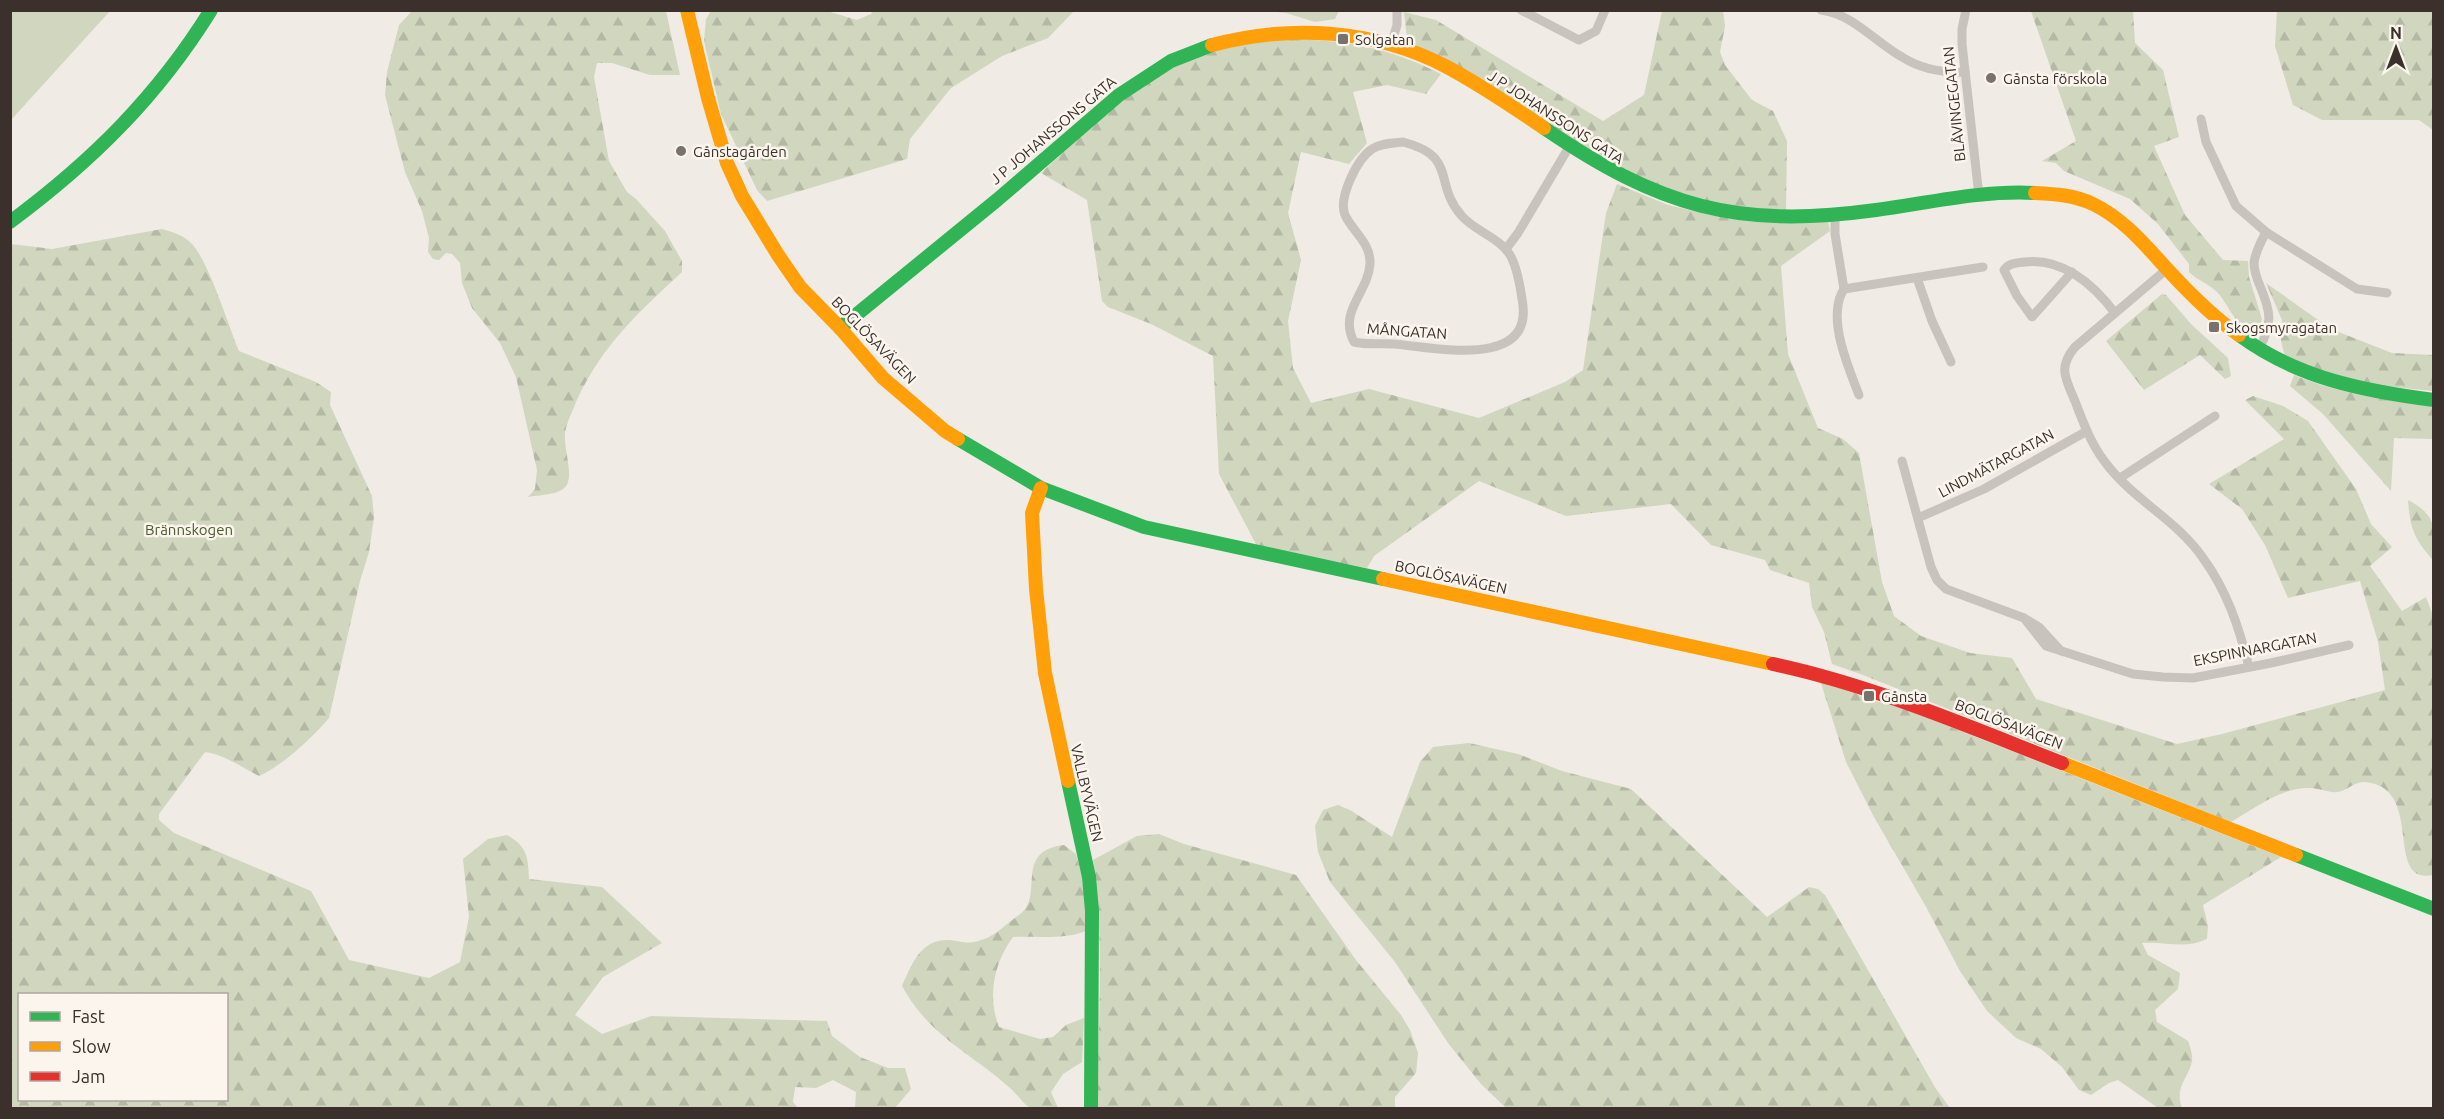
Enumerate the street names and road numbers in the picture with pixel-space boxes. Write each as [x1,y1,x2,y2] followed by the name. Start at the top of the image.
[1940,46,1968,162] street label: BLÅVINGEGATAN
[1485,67,1627,167] street label: J P JOHANSSONS GATA
[987,72,1119,188] street label: J P JOHANSSONS GATA
[828,293,920,387] street label: BOGLÖSAVÄGEN
[1366,320,1448,342] street label: MÅNGATAN
[1935,425,2057,501] street label: LINDMÄTARGATAN
[1393,557,1509,597] street label: BOGLÖSAVÄGEN
[2192,629,2318,669] street label: EKSPINNARGATAN
[1953,696,2065,752] street label: BOGLÖSAVÄGEN
[1068,743,1106,843] street label: VALLBYVÄGEN

